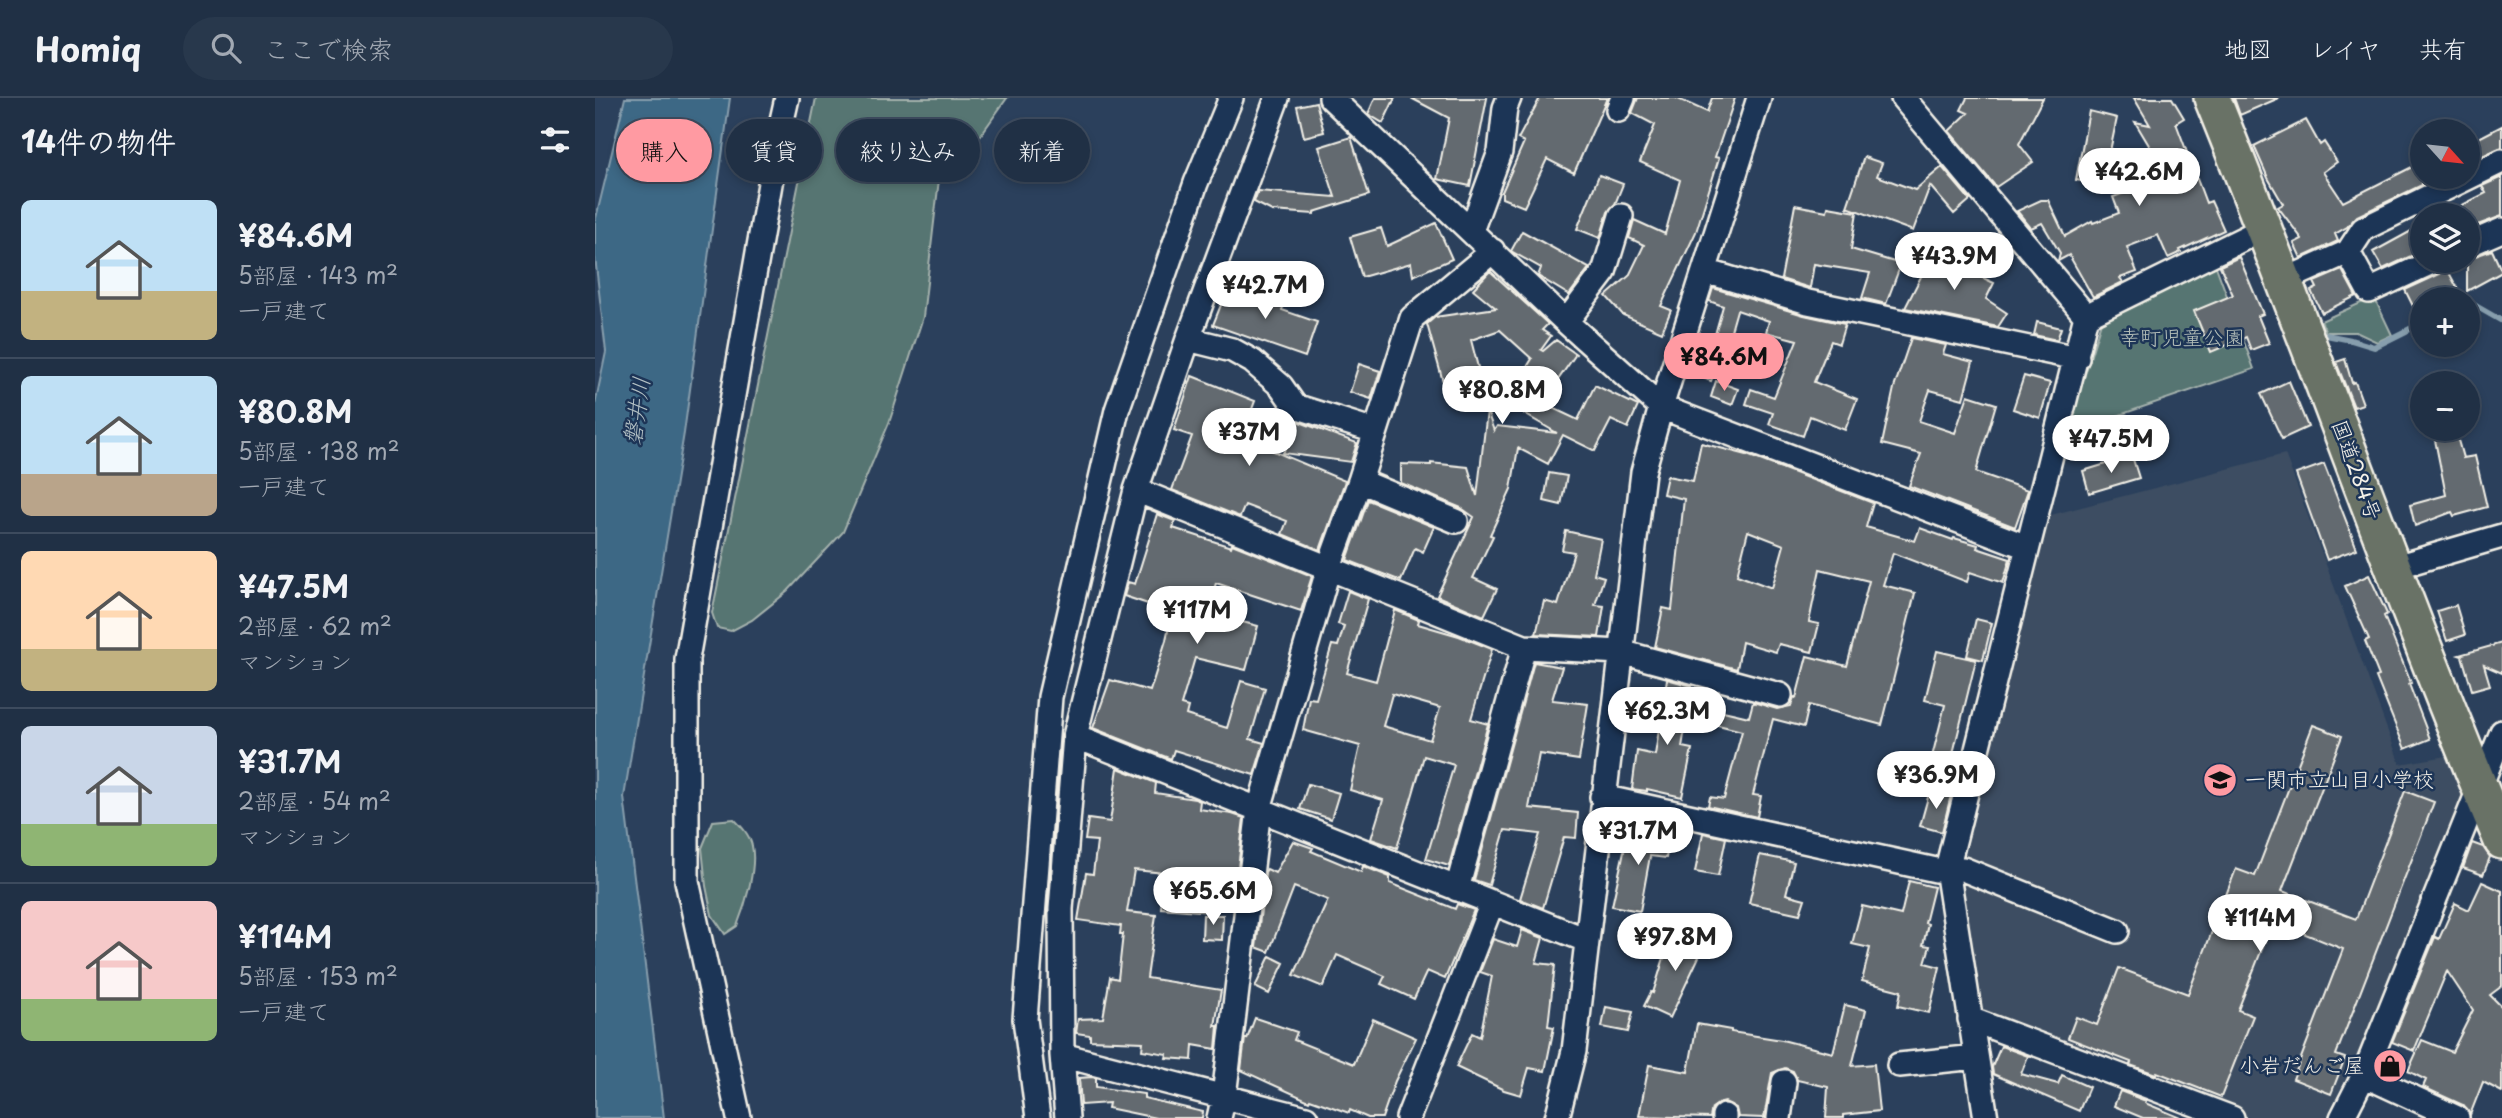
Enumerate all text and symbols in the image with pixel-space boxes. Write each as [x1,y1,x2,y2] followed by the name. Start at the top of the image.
[183,17,673,80] search box
[35,23,141,73] text: Homiq
[207,29,245,67] icon: search
[263,29,393,68] text: ここで検索
[2224,30,2272,66] text: 地図
[2310,30,2381,66] text: レイヤ
[2419,30,2467,66] text: 共有
[21,118,176,163] text: 14件の物件
[616,119,712,182] chip: 購入
[726,119,822,182] chip: 賃貸
[836,119,980,182] chip: 絞り込み
[994,119,1090,182] chip: 新着
[2410,119,2480,189] north arrow
[2410,119,2480,441] map controls
[536,121,574,159] icon: filters
[2082,148,2196,208] pin: ¥42.6M
[2094,153,2184,188] text: ¥42.6M
[2410,203,2480,273] button: layers
[238,212,353,257] text: ¥84.6M
[77,228,161,312] icon: home
[1897,232,2011,292] pin: ¥43.9M
[1911,237,1997,272] text: ¥43.9M
[238,257,398,292] text: 5部屋 · 143 m²
[1208,262,1322,321] pin: ¥42.7M
[1222,266,1308,301] text: ¥42.7M
[2410,287,2480,357] button: +
[238,292,330,327] text: 一戸建て
[2119,320,2245,352] park label: 幸町児童公園
[1667,334,1781,393] pin: ¥84.6M
[1680,338,1768,373] text: ¥84.6M
[1445,366,1559,426] pin: ¥80.8M
[1458,371,1546,406] text: ¥80.8M
[2410,371,2480,441] button: −
[613,374,658,447] water label: 磐井川
[238,388,352,433] text: ¥80.8M
[77,404,161,488] icon: home
[1208,408,1290,468] pin: ¥37M
[1218,413,1280,448] text: ¥37M
[2325,415,2391,524] street label: 国道284号
[2054,416,2168,475] pin: ¥47.5M
[2068,420,2154,455] text: ¥47.5M
[238,433,400,468] text: 5部屋 · 138 m²
[238,468,330,503] text: 一戸建て
[238,563,349,608] text: ¥47.5M
[77,579,161,663] icon: home
[1148,587,1246,646] pin: ¥117M
[1162,591,1232,626] text: ¥117M
[238,608,392,643] text: 2部屋 · 62 m²
[238,643,352,678] text: マンション
[1610,688,1724,747] pin: ¥62.3M
[1624,692,1710,727] text: ¥62.3M
[238,738,341,783] text: ¥31.7M
[1879,752,1993,811] pin: ¥36.9M
[77,754,161,838] icon: home
[1893,756,1979,791] text: ¥36.9M
[2201,761,2239,799] school or university icon: 一関市立山目小学校
[2245,762,2434,794] place label: 一関市立山目小学校
[238,783,391,818] text: 2部屋 · 54 m²
[1581,808,1695,867] pin: ¥31.7M
[1598,812,1678,847] text: ¥31.7M
[238,818,352,853] text: マンション
[1156,868,1270,927] pin: ¥65.6M
[1169,872,1257,907] text: ¥65.6M
[2211,894,2309,954] pin: ¥114M
[2224,899,2296,934] text: ¥114M
[238,913,332,958] text: ¥114M
[1618,914,1732,973] pin: ¥97.8M
[1633,918,1717,953] text: ¥97.8M
[77,929,161,1013] icon: home
[238,958,398,993] text: 5部屋 · 153 m²
[238,993,330,1028] text: 一戸建て
[2371,1047,2409,1085] shop icon: 小岩だんご屋
[2239,1048,2365,1080] place label: 小岩だんご屋

